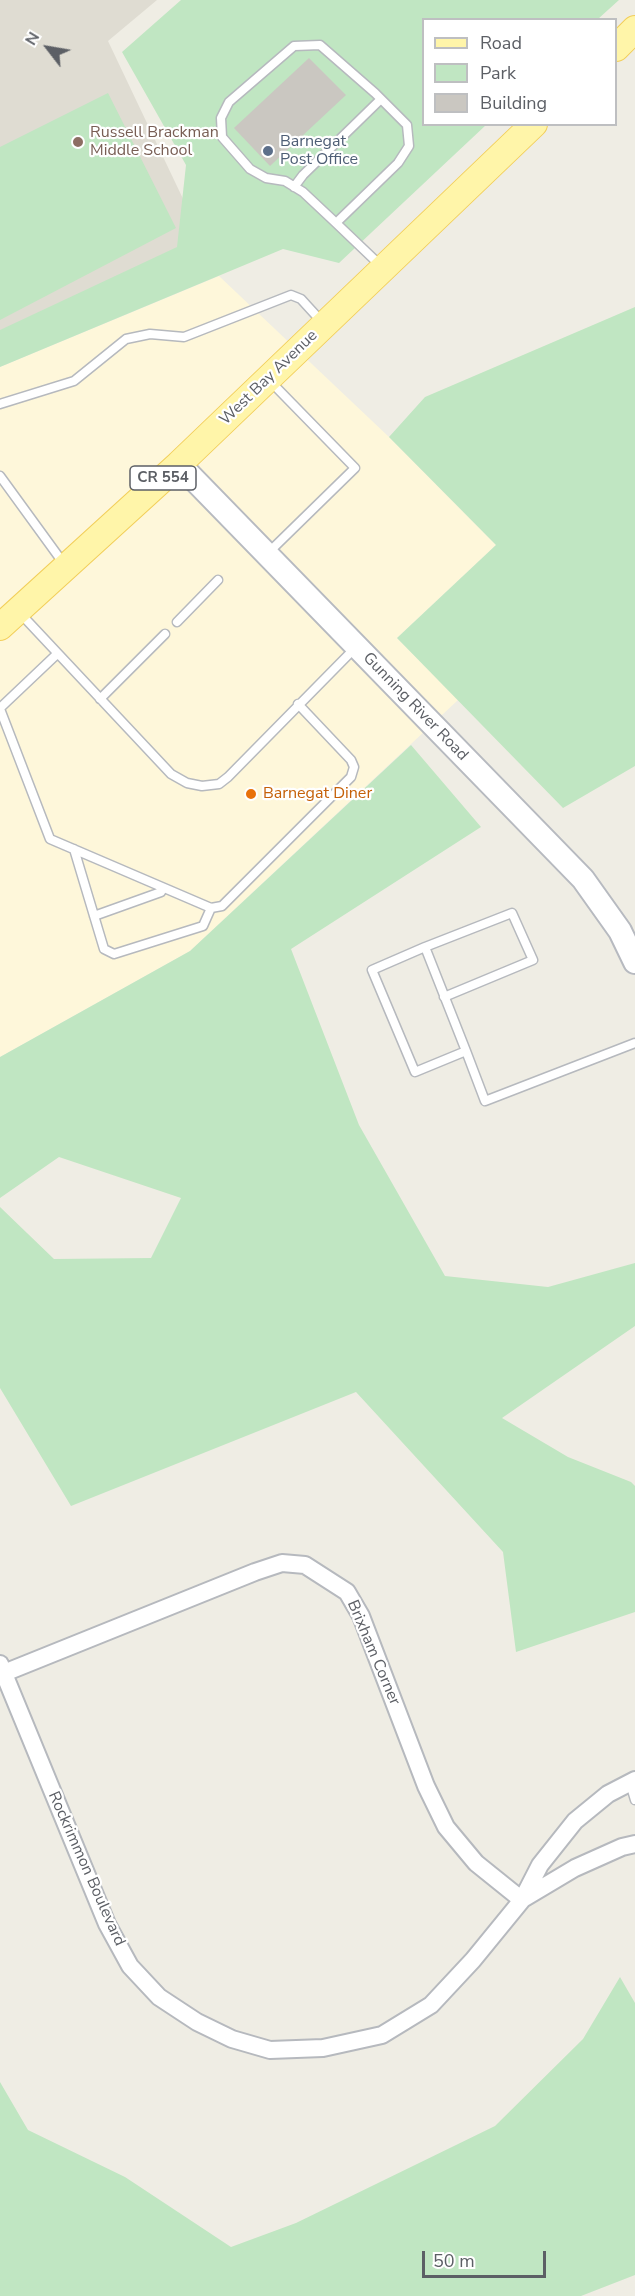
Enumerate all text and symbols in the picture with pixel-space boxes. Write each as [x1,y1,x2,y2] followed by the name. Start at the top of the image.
[18,18,78,78] north arrow
[422,18,617,126] legend
[20,28,45,50] text: N
[480,31,522,55] text: Road
[480,61,516,85] text: Park
[480,91,547,115] text: Building
[90,123,219,161] place label: Russell Brackman Middle School
[280,132,358,170] place label: Barnegat Post Office
[71,135,85,149] marker: Russell Brackman Middle School
[261,144,275,158] marker: Barnegat Post Office
[216,326,322,430] street label: West Bay Avenue
[130,466,196,490] road number: CR 554
[358,649,472,765] street label: Gunning River Road
[263,784,372,804] place label: Barnegat Diner
[244,787,258,801] marker: Barnegat Diner
[342,1598,404,1708] street label: Brixham Corner
[43,1789,129,1949] street label: Rockrimmon Boulevard
[425,2239,550,2277] scale bar
[433,2249,475,2273] text: 50 m

